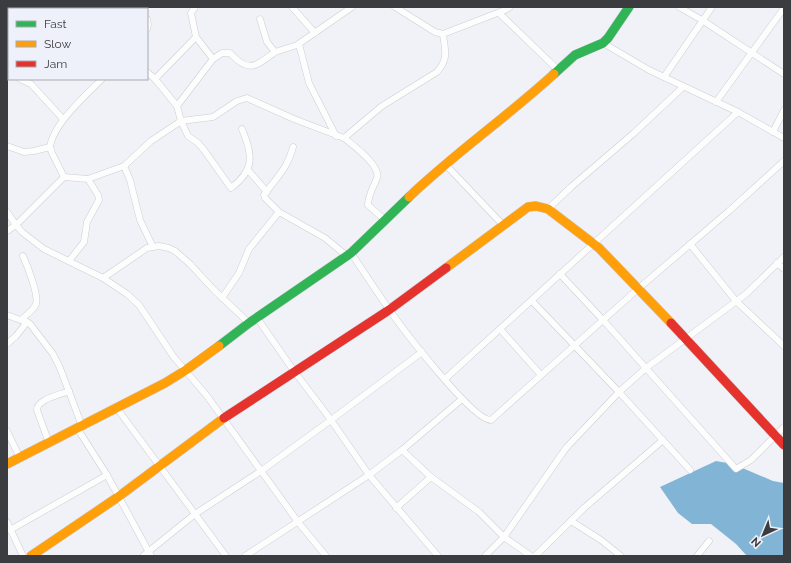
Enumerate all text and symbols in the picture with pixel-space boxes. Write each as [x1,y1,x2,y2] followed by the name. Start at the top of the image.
[8,8,148,80] legend
[44,17,67,31] text: Fast
[44,37,71,51] text: Slow
[44,57,67,71] text: Jam
[743,515,783,555] north arrow
[749,534,764,549] text: N

